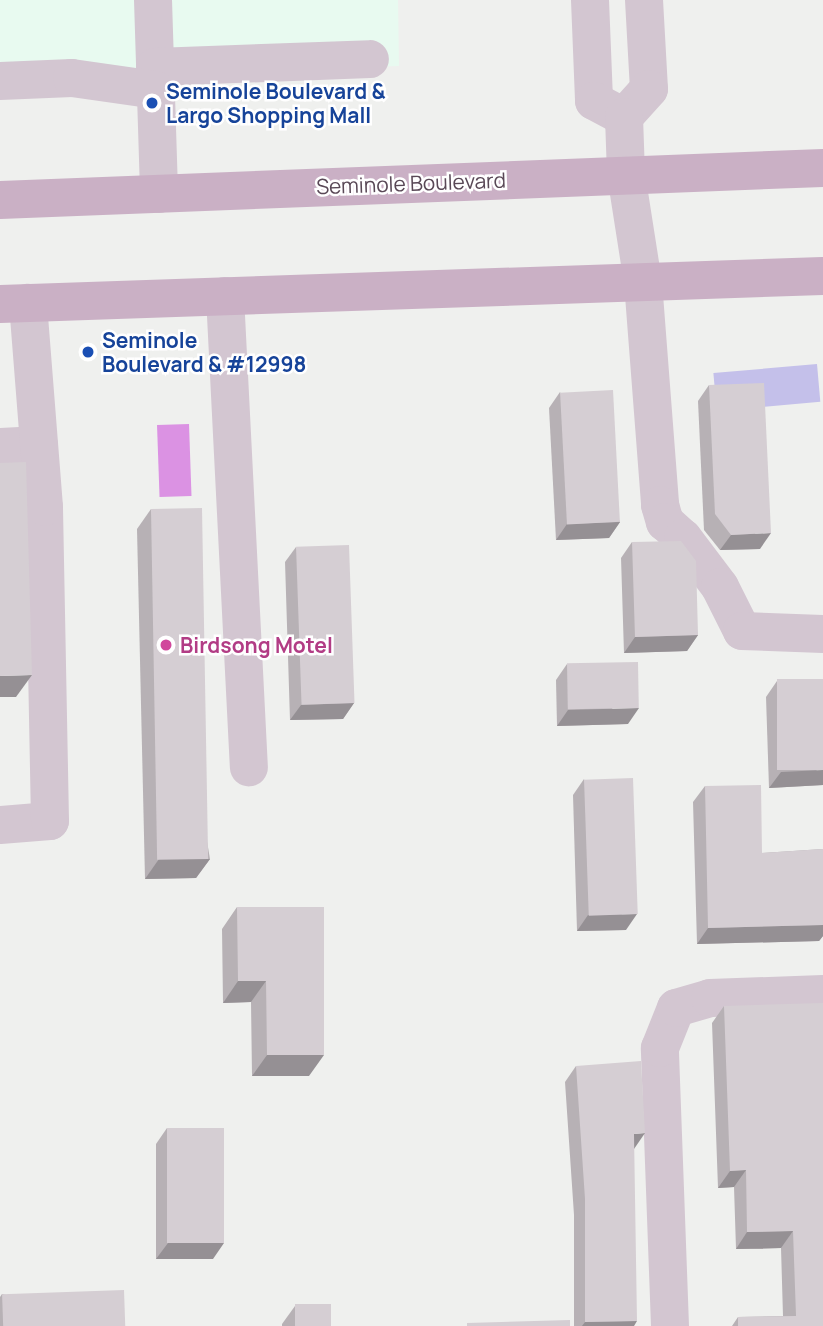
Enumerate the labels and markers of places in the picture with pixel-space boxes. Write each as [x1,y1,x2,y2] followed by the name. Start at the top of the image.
[166,78,385,128] place label: Seminole Boulevard & Largo Shopping Mall
[144,95,160,111] marker: Seminole Boulevard & Largo Shopping Mall
[102,327,306,377] place label: Seminole Boulevard & #12998
[80,344,96,360] marker: Seminole Boulevard & #12998
[180,632,333,658] place label: Birdsong Motel
[158,637,174,653] marker: Birdsong Motel

